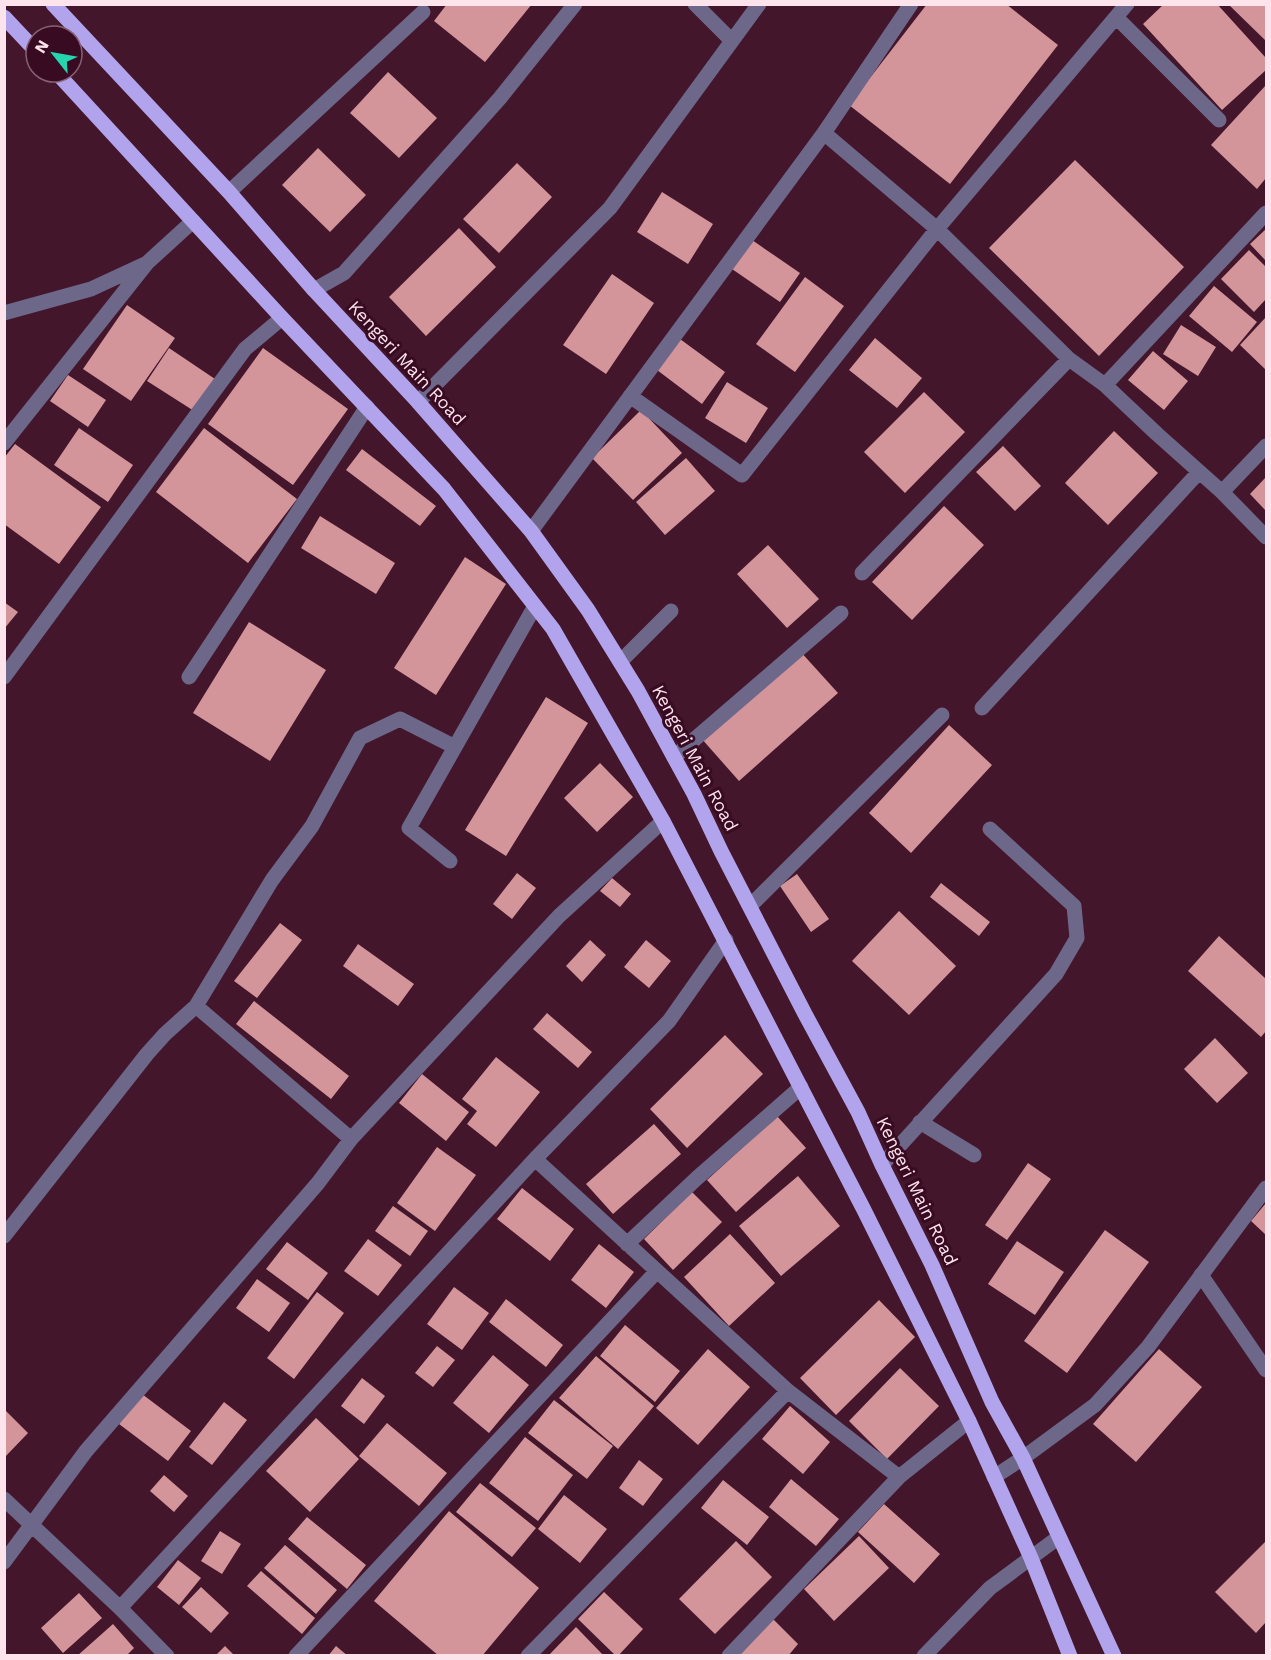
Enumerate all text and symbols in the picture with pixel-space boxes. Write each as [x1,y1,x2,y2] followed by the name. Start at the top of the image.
[24,24,84,84] north arrow
[30,37,53,57] text: N
[344,296,470,429] street label: Kengeri Main Road
[648,681,743,834] street label: Kengeri Main Road
[872,1113,962,1268] street label: Kengeri Main Road

